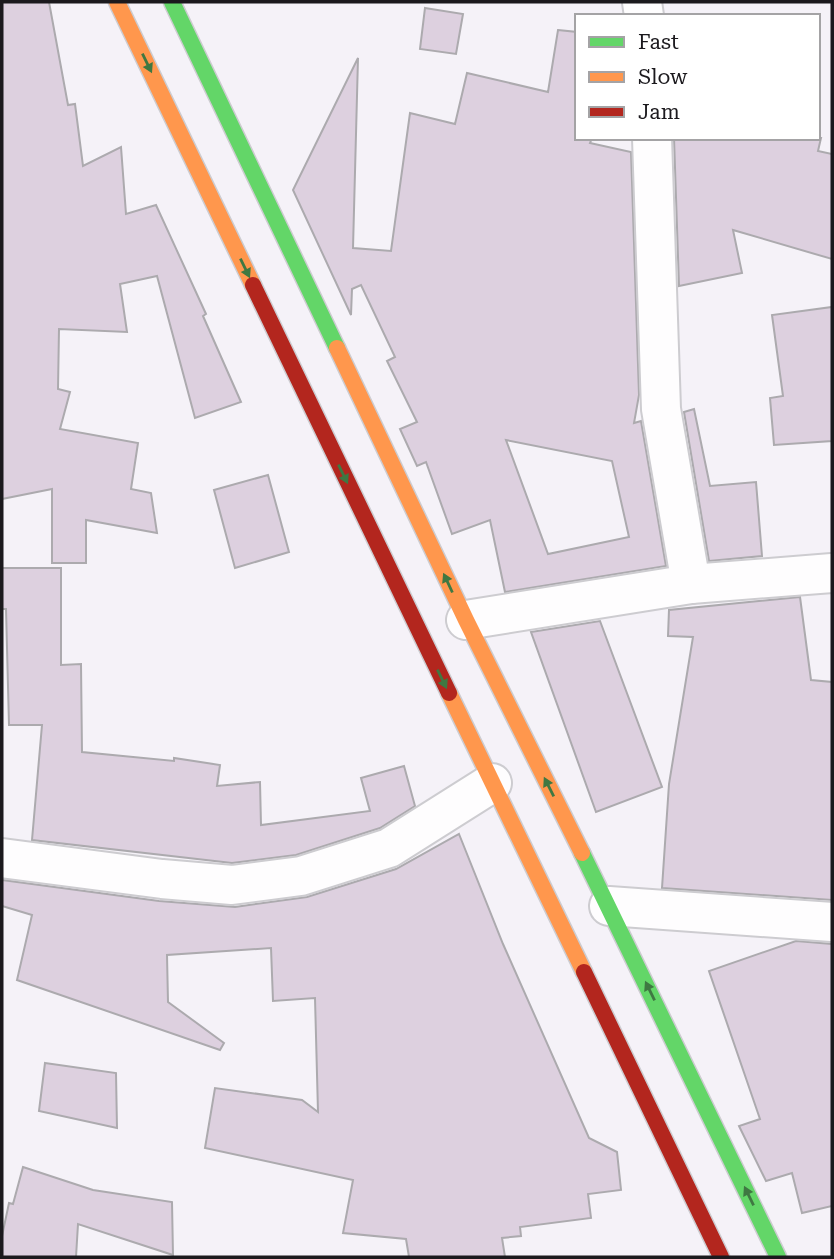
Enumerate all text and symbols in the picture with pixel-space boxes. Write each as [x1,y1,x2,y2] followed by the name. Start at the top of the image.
[575,14,820,140] legend
[638,30,679,54] text: Fast
[141,53,153,73] one-way arrow
[638,65,688,89] text: Slow
[638,100,680,124] text: Jam
[239,258,251,278] one-way arrow
[338,464,349,484] one-way arrow
[442,573,454,593] one-way arrow
[436,669,448,689] one-way arrow
[544,777,555,797] one-way arrow
[644,981,656,1001] one-way arrow
[743,1186,755,1206] one-way arrow

